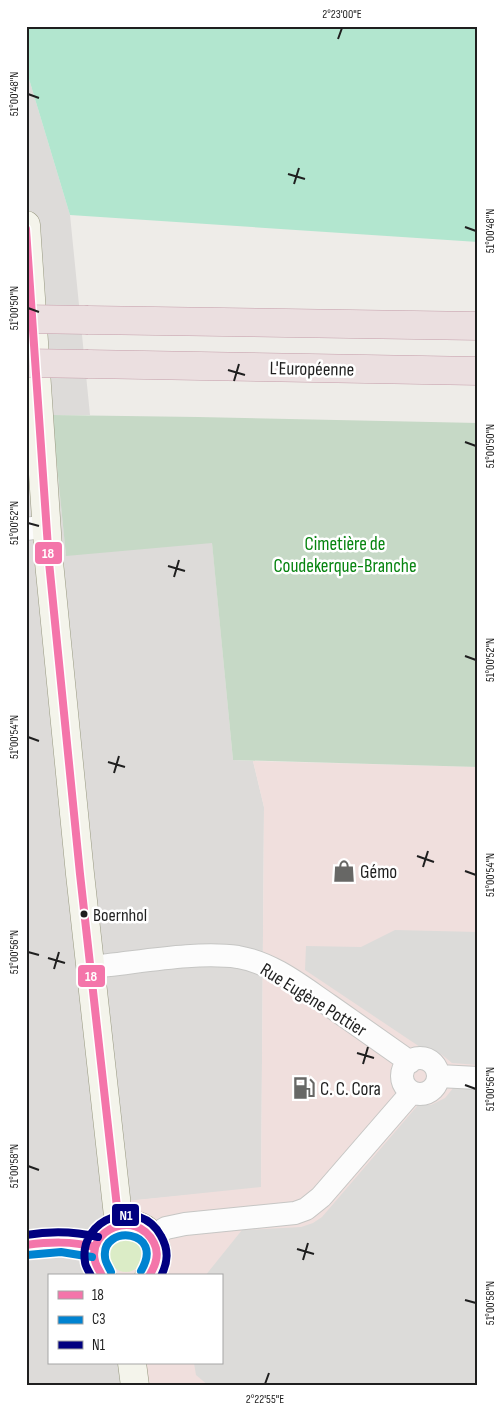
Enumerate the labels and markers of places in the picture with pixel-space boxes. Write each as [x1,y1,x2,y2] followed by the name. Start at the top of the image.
[331,858,357,884] shop icon: Gémo
[360,861,397,884] place label: Gémo
[93,905,147,926] place label: Boernhol
[79,909,89,919] marker: Boernhol
[291,1075,317,1101] fuel station icon: C. C. Cora
[320,1078,381,1101] place label: C. C. Cora

